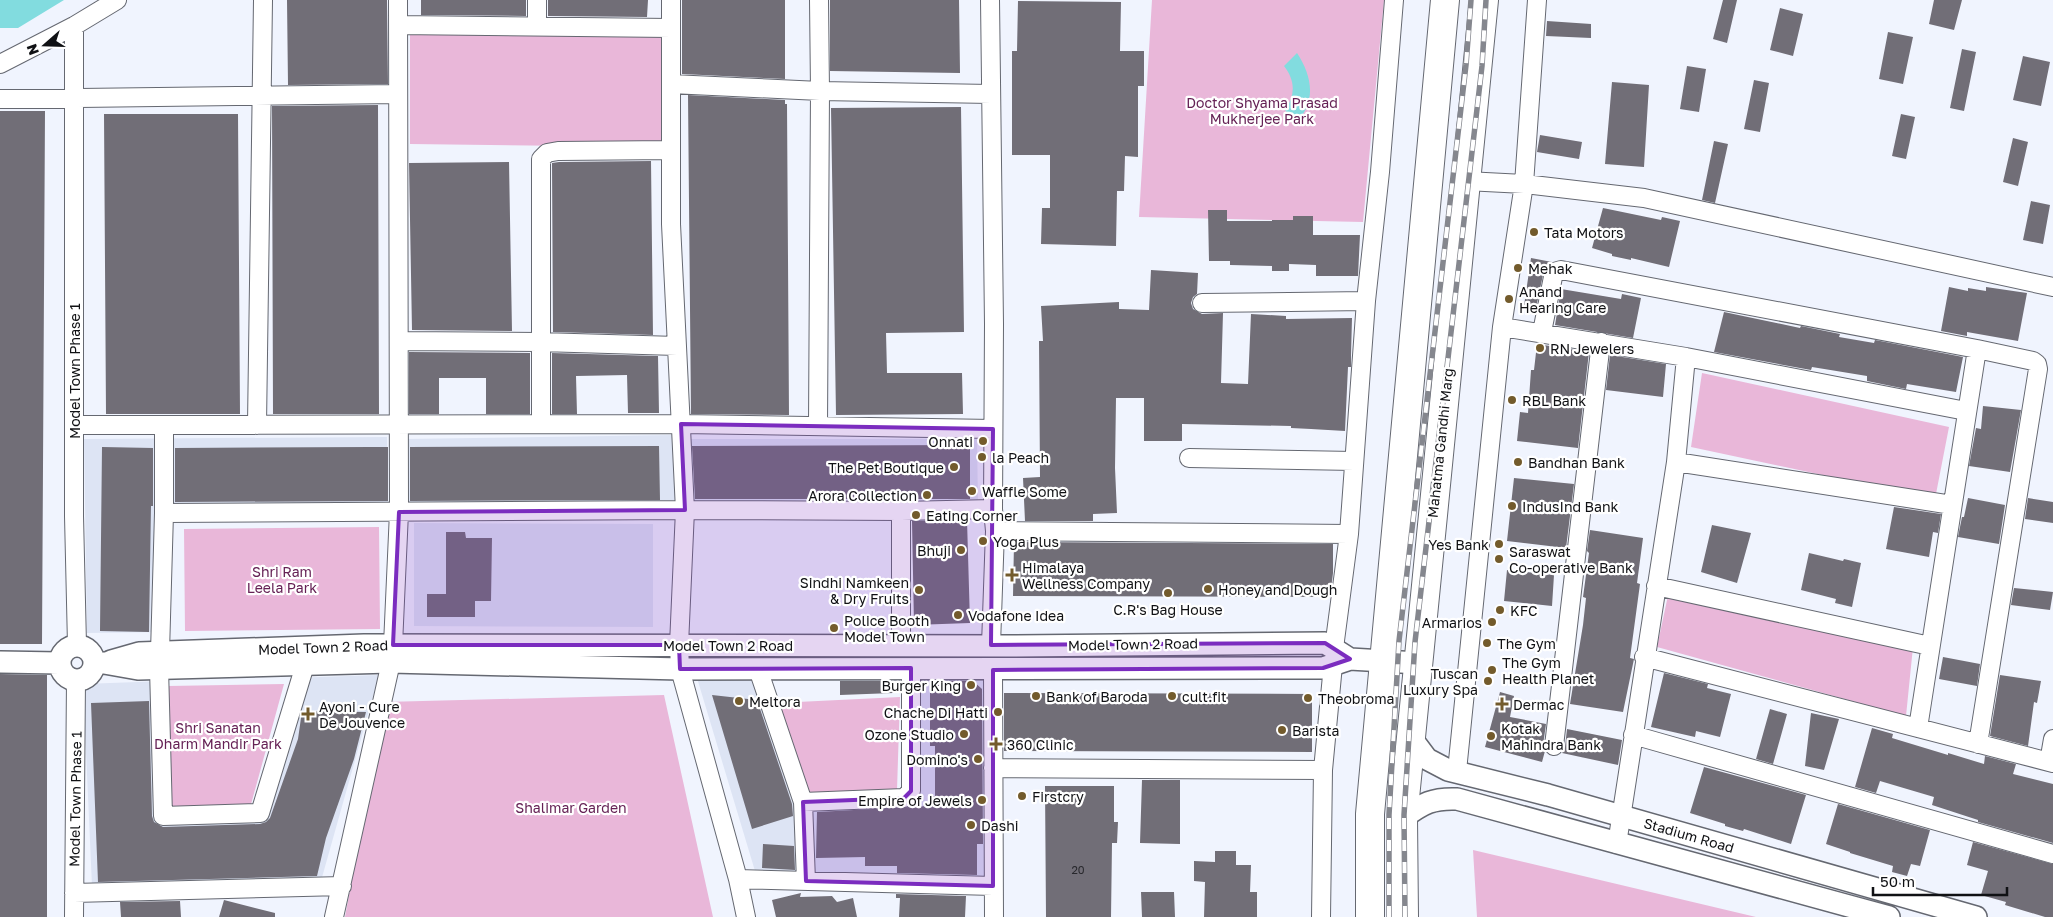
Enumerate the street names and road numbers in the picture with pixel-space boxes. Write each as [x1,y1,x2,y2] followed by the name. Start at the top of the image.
[66,303,83,439] street label: Model Town Phase 1
[1424,367,1456,519] street label: Mahatma Gandhi Marg
[1068,634,1198,654] street label: Model Town 2 Road
[258,636,388,658] street label: Model Town 2 Road
[663,637,793,654] street label: Model Town 2 Road
[65,731,85,867] street label: Model Town Phase 1
[1642,814,1736,856] street label: Stadium Road

